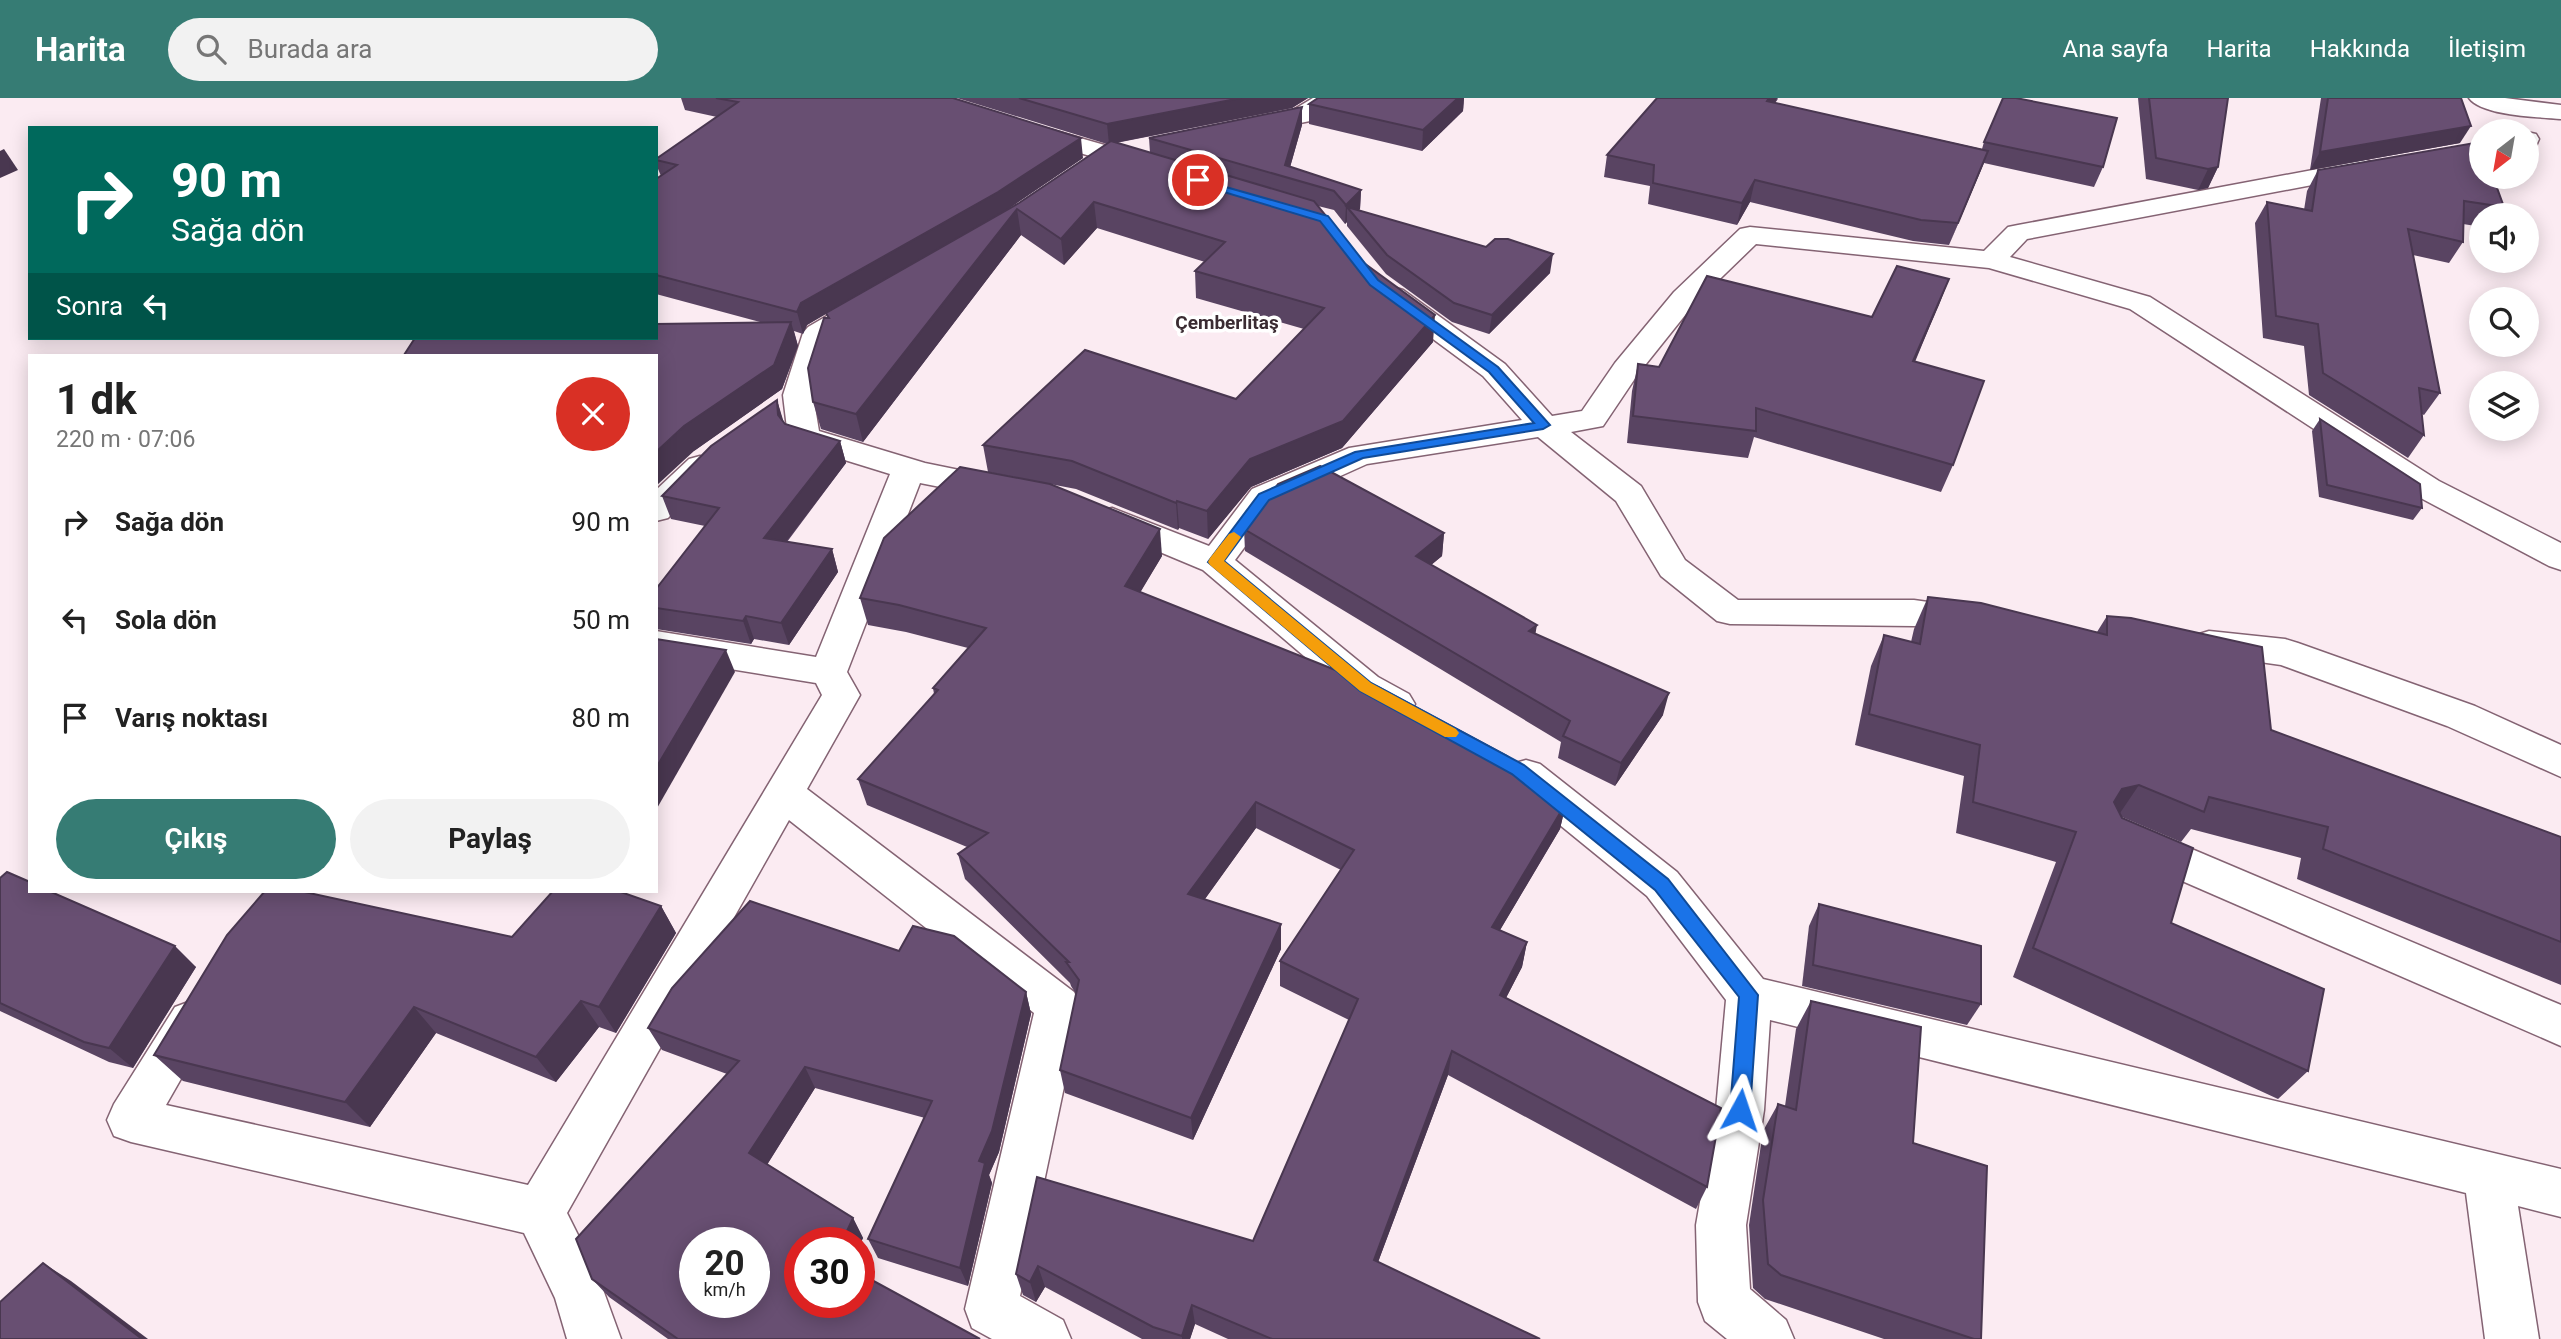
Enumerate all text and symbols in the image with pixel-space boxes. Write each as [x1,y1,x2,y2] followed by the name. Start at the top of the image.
[168,18,658,81] search box
[35,30,126,69] text: Harita
[192,30,230,68] icon: search
[248,34,372,64] text: Burada ara
[2063,35,2169,63] text: Ana sayfa
[2207,35,2272,63] text: Harita
[2310,35,2410,63] text: Hakkında
[2448,35,2526,63] text: İletişim
[2469,119,2539,189] north arrow
[2469,119,2539,441] map controls
[1168,150,1228,210] pin
[171,152,282,209] text: 90 m
[56,154,147,245] icon: right
[1179,161,1217,199] icon: arrive
[2469,203,2539,273] button: sound
[171,211,305,249] text: Sağa dön
[137,287,175,325] icon: left
[2469,287,2539,357] button: search
[56,291,123,321] text: Sonra
[1175,311,1279,334] district label: Çemberlitaş
[2469,371,2539,441] button: layers
[56,375,137,424] text: 1 dk
[556,377,630,451] button: close
[56,426,195,453] text: 220 m · 07:06
[56,503,94,541] icon: right
[115,507,224,537] text: Sağa dön
[572,507,630,537] text: 90 m
[56,601,94,639] icon: left
[115,605,217,635] text: Sola dön
[572,605,630,635] text: 50 m
[56,699,94,737] icon: arrive
[115,703,268,733] text: Varış noktası
[572,703,630,733] text: 80 m
[56,799,336,879] button: Çıkış
[350,799,630,879] button: Paylaş
[1703,1073,1777,1147] position arrow
[784,1227,875,1318] speed limit sign: 30
[704,1243,745,1284] text: 20
[703,1279,746,1300] text: km/h

